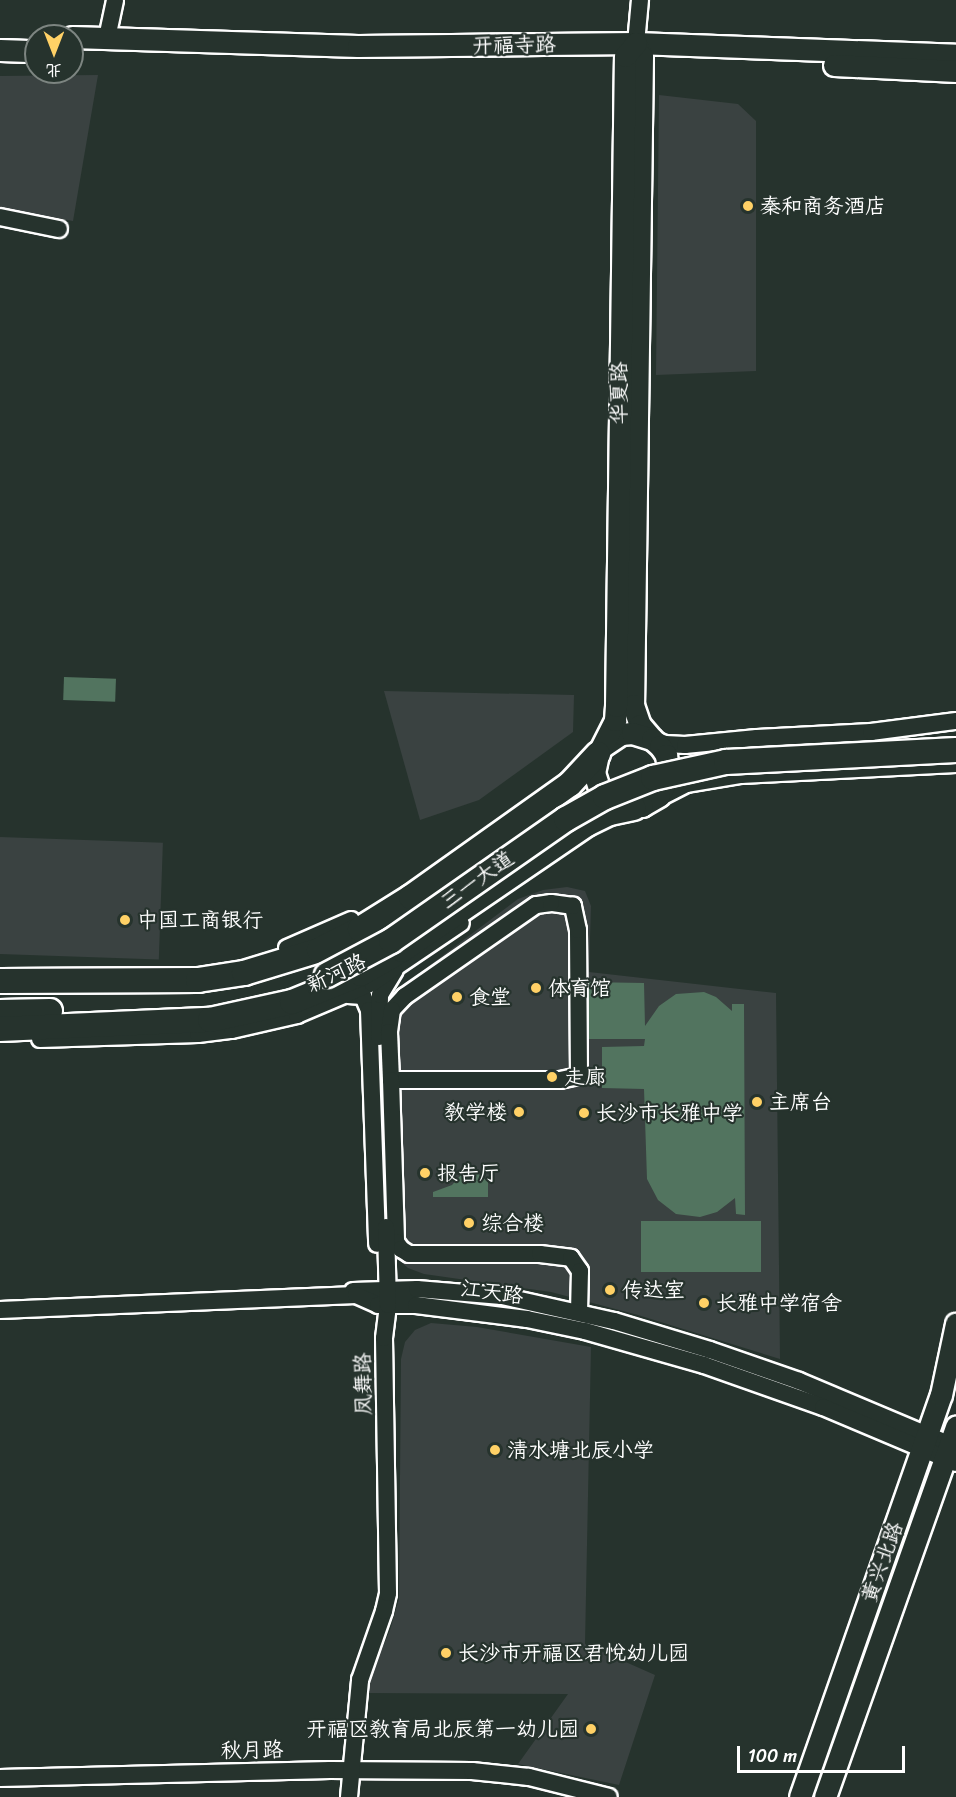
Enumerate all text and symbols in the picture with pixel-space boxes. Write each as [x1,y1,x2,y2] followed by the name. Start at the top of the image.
[24,24,84,84] north arrow
[472,32,556,58] street label: 开福寺路
[46,56,62,85] text: 北
[760,193,886,219] place label: 秦和商务酒店
[741,199,755,213] marker: 秦和商务酒店
[606,362,632,424] street label: 华夏路
[435,846,519,914] street label: 三一大道
[137,907,263,933] place label: 中国工商银行
[118,913,132,927] marker: 中国工商银行
[302,948,370,998] street label: 新河路
[548,975,611,1001] place label: 体育馆
[529,981,543,995] marker: 体育馆
[469,984,511,1010] place label: 食堂
[450,990,464,1004] marker: 食堂
[564,1064,606,1090] place label: 走廊
[545,1070,559,1084] marker: 走廊
[769,1089,832,1115] place label: 主席台
[750,1095,764,1109] marker: 主席台
[444,1099,507,1125] place label: 教学楼
[596,1100,743,1126] place label: 长沙市长雅中学
[512,1105,526,1119] marker: 教学楼
[577,1106,591,1120] marker: 长沙市长雅中学
[437,1160,500,1186] place label: 报告厅
[418,1166,432,1180] marker: 报告厅
[481,1210,544,1236] place label: 综合楼
[462,1216,476,1230] marker: 综合楼
[459,1275,525,1309] street label: 江天路
[622,1277,685,1303] place label: 传达室
[603,1283,617,1297] marker: 传达室
[716,1290,842,1316] place label: 长雅中学宿舍
[697,1296,711,1310] marker: 长雅中学宿舍
[350,1352,376,1416] street label: 凤舞路
[507,1437,654,1463] place label: 清水塘北辰小学
[488,1443,502,1457] marker: 清水塘北辰小学
[856,1518,908,1606] street label: 黄兴北路
[458,1640,689,1666] place label: 长沙市开福区君悦幼儿园
[439,1646,453,1660] marker: 长沙市开福区君悦幼儿园
[306,1716,579,1742] place label: 开福区教育局北辰第一幼儿园
[584,1722,598,1736] marker: 开福区教育局北辰第一幼儿园
[740,1734,908,1772] scale bar
[220,1737,284,1763] street label: 秋月路
[748,1740,797,1772] text: 100 m

